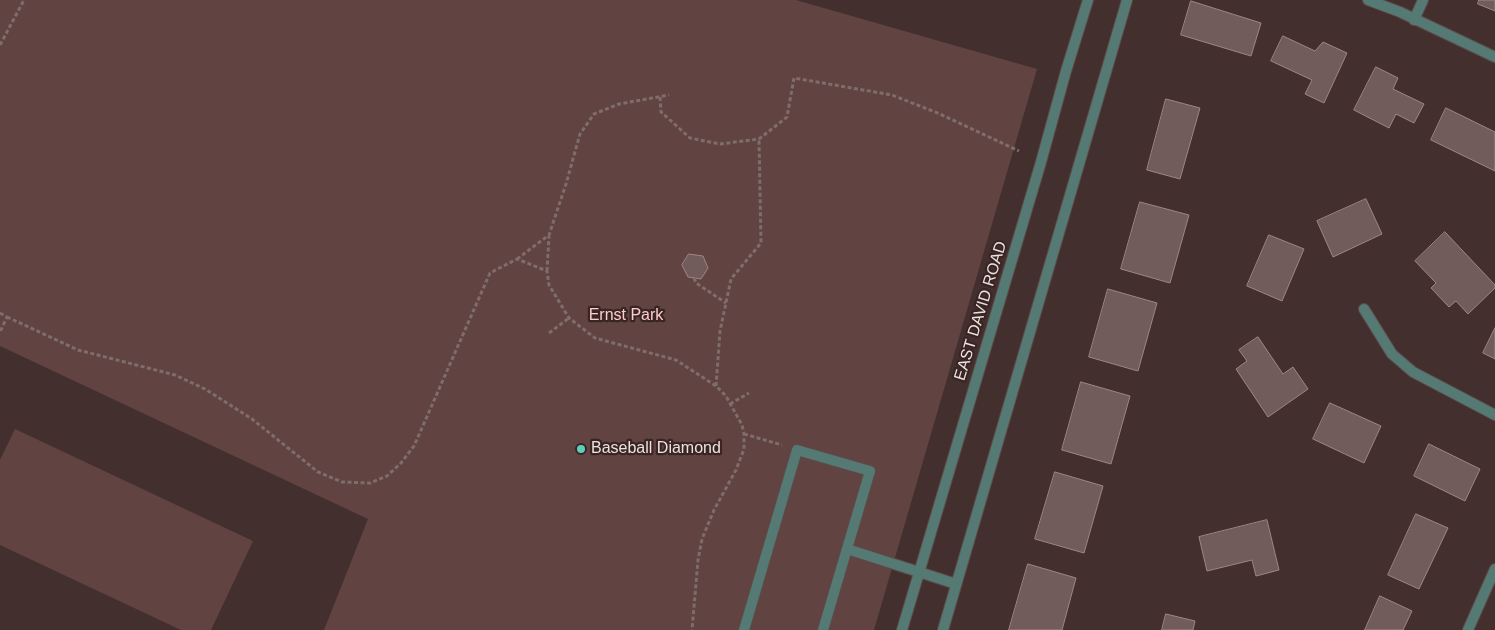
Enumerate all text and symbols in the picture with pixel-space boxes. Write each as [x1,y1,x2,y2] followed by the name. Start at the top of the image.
[951,239,1011,383] street label: EAST DAVID ROAD
[589,306,663,326] park label: Ernst Park
[591,439,721,459] place label: Baseball Diamond
[575,443,587,455] marker: Baseball Diamond

